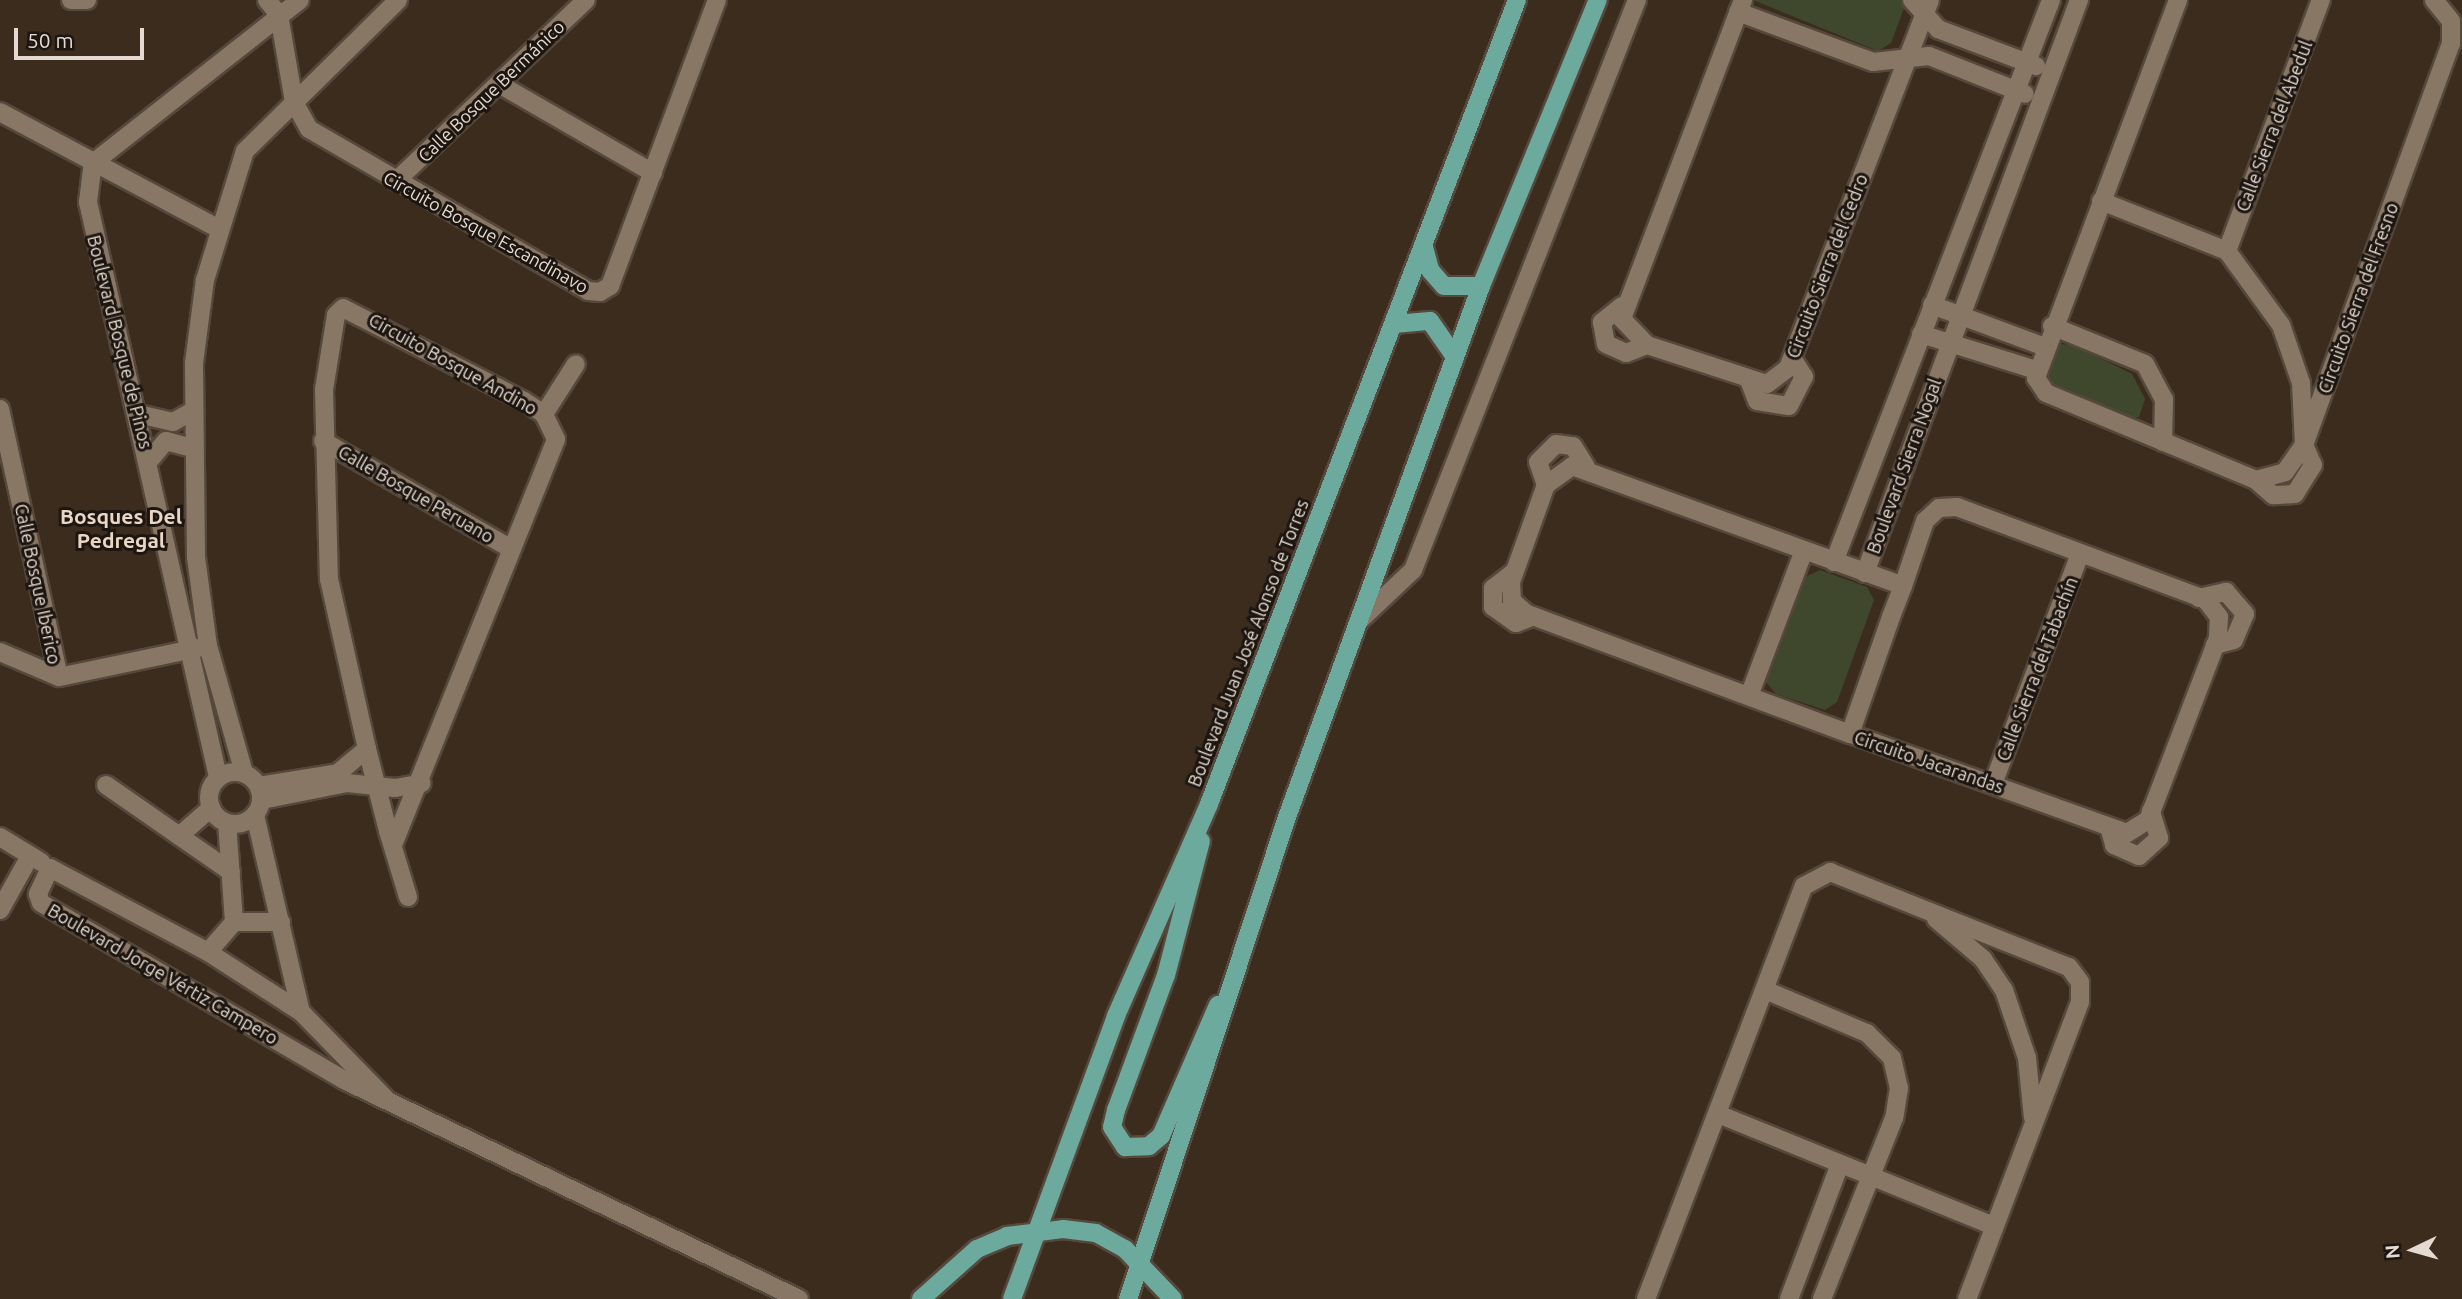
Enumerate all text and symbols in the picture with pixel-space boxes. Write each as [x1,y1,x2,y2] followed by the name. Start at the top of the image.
[18,14,147,58] scale bar
[413,16,569,166] street label: Calle Bosque Bermánico
[27,28,74,52] text: 50 m
[2231,37,2317,215] street label: Calle Sierra del Abedul
[380,167,592,297] street label: Circuito Bosque Escandinavo
[1782,171,1872,361] street label: Circuito Sierra del Cedro
[2313,200,2403,396] street label: Circuito Sierra del Fresno
[83,233,157,451] street label: Boulevard Bosque de Pinos
[365,309,541,419] street label: Circuito Bosque Andino
[1862,375,1946,557] street label: Boulevard Sierra Nogal
[334,441,498,547] street label: Calle Bosque Peruano
[1183,496,1313,790] street label: Boulevard Juan José Alonso de Torres
[10,502,66,666] street label: Calle Bosque Iberico
[60,503,182,553] district label: Bosques Del Pedregal
[1992,574,2082,764] street label: Calle Sierra del Tabachín
[1851,726,2007,798] street label: Circuito Jacarandas
[44,899,282,1049] street label: Boulevard Jorge Vértiz Campero
[2378,1215,2448,1285] north arrow
[2381,1244,2404,1260] text: N

